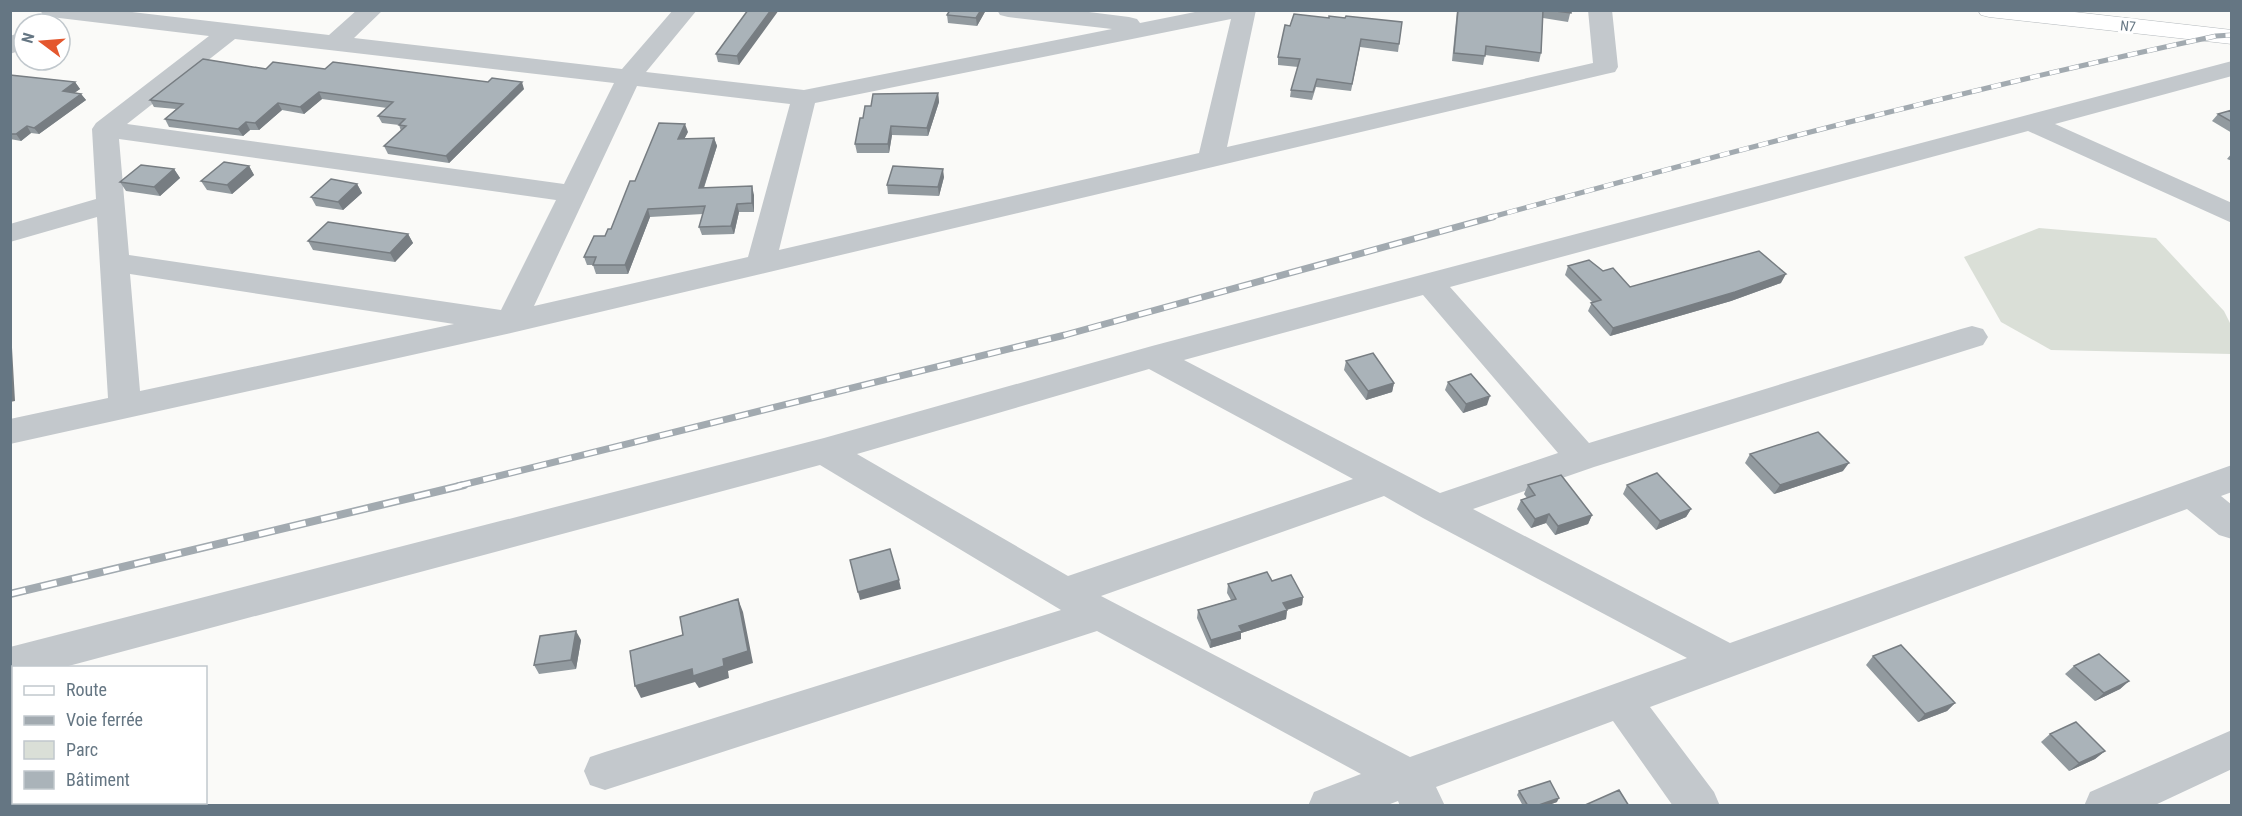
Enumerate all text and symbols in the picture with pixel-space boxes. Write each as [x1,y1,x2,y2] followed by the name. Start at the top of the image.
[12,12,72,72] north arrow
[2119,17,2137,35] street label: N7
[18,31,39,45] text: N
[12,666,207,804] legend
[66,679,107,700] text: Route
[66,709,143,730] text: Voie ferrée
[66,739,98,760] text: Parc
[66,769,130,790] text: Bâtiment

